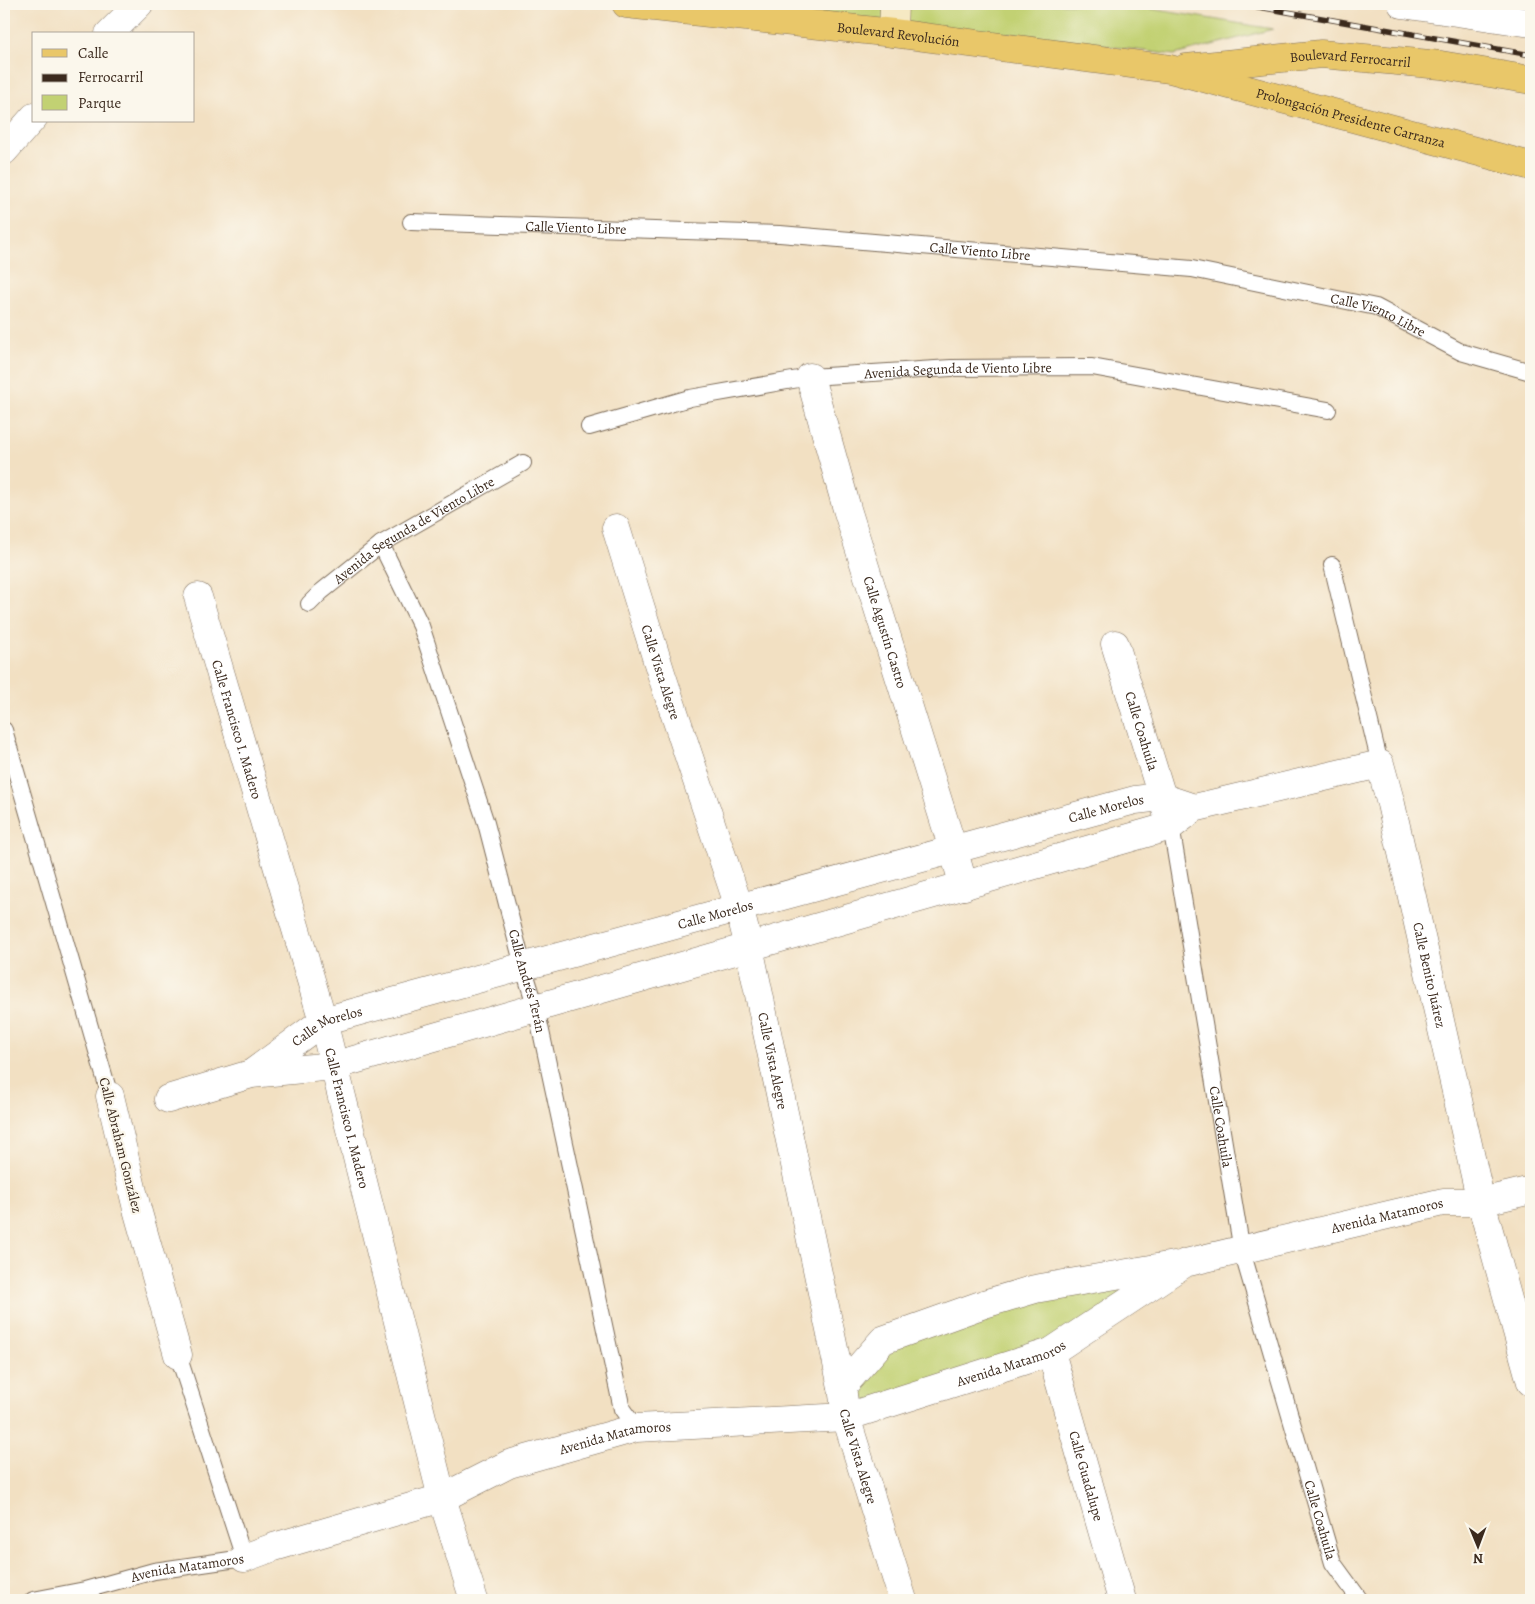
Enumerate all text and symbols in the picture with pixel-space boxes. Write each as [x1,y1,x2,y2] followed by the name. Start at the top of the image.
[836,18,961,52] street label: Boulevard Revolución
[32,32,195,122] legend
[78,43,109,63] text: Calle
[1289,45,1412,72] street label: Boulevard Ferrocarril
[78,67,143,87] text: Ferrocarril
[1254,83,1448,153] street label: Prolongación Presidente Carranza
[78,93,121,113] text: Parque
[525,217,627,239] street label: Calle Viento Libre
[929,238,1031,265] street label: Calle Viento Libre
[1329,289,1429,342] street label: Calle Viento Libre
[863,358,1052,384] street label: Avenida Segunda de Viento Libre
[329,472,498,589] street label: Avenida Segunda de Viento Libre
[858,574,911,691] street label: Calle Agustín Castro
[637,622,685,722] street label: Calle Vista Alegre
[207,658,266,801] street label: Calle Francisco I. Madero
[1120,689,1163,774] street label: Calle Coahuila
[1066,790,1145,828] street label: Calle Morelos
[676,895,755,934] street label: Calle Morelos
[1408,920,1450,1030] street label: Calle Benito Juárez
[504,927,550,1035] street label: Calle Andrés Terán
[288,1002,364,1051] street label: Calle Morelos
[753,1011,792,1111] street label: Calle Vista Alegre
[320,1046,373,1190] street label: Calle Francisco I. Madero
[94,1075,147,1215] street label: Calle Abraham González
[1205,1085,1237,1169] street label: Calle Coahuila
[1328,1193,1445,1238] street label: Avenida Matamoros
[953,1336,1070,1392] street label: Avenida Matamoros
[835,1408,882,1507] street label: Calle Vista Alegre
[556,1417,672,1460] street label: Avenida Matamoros
[1064,1429,1108,1524] street label: Calle Guadalupe
[1299,1478,1341,1563] street label: Calle Coahuila
[1452,1522,1502,1572] north arrow
[128,1549,245,1587] street label: Avenida Matamoros
[1473,1549,1483,1568] text: N

